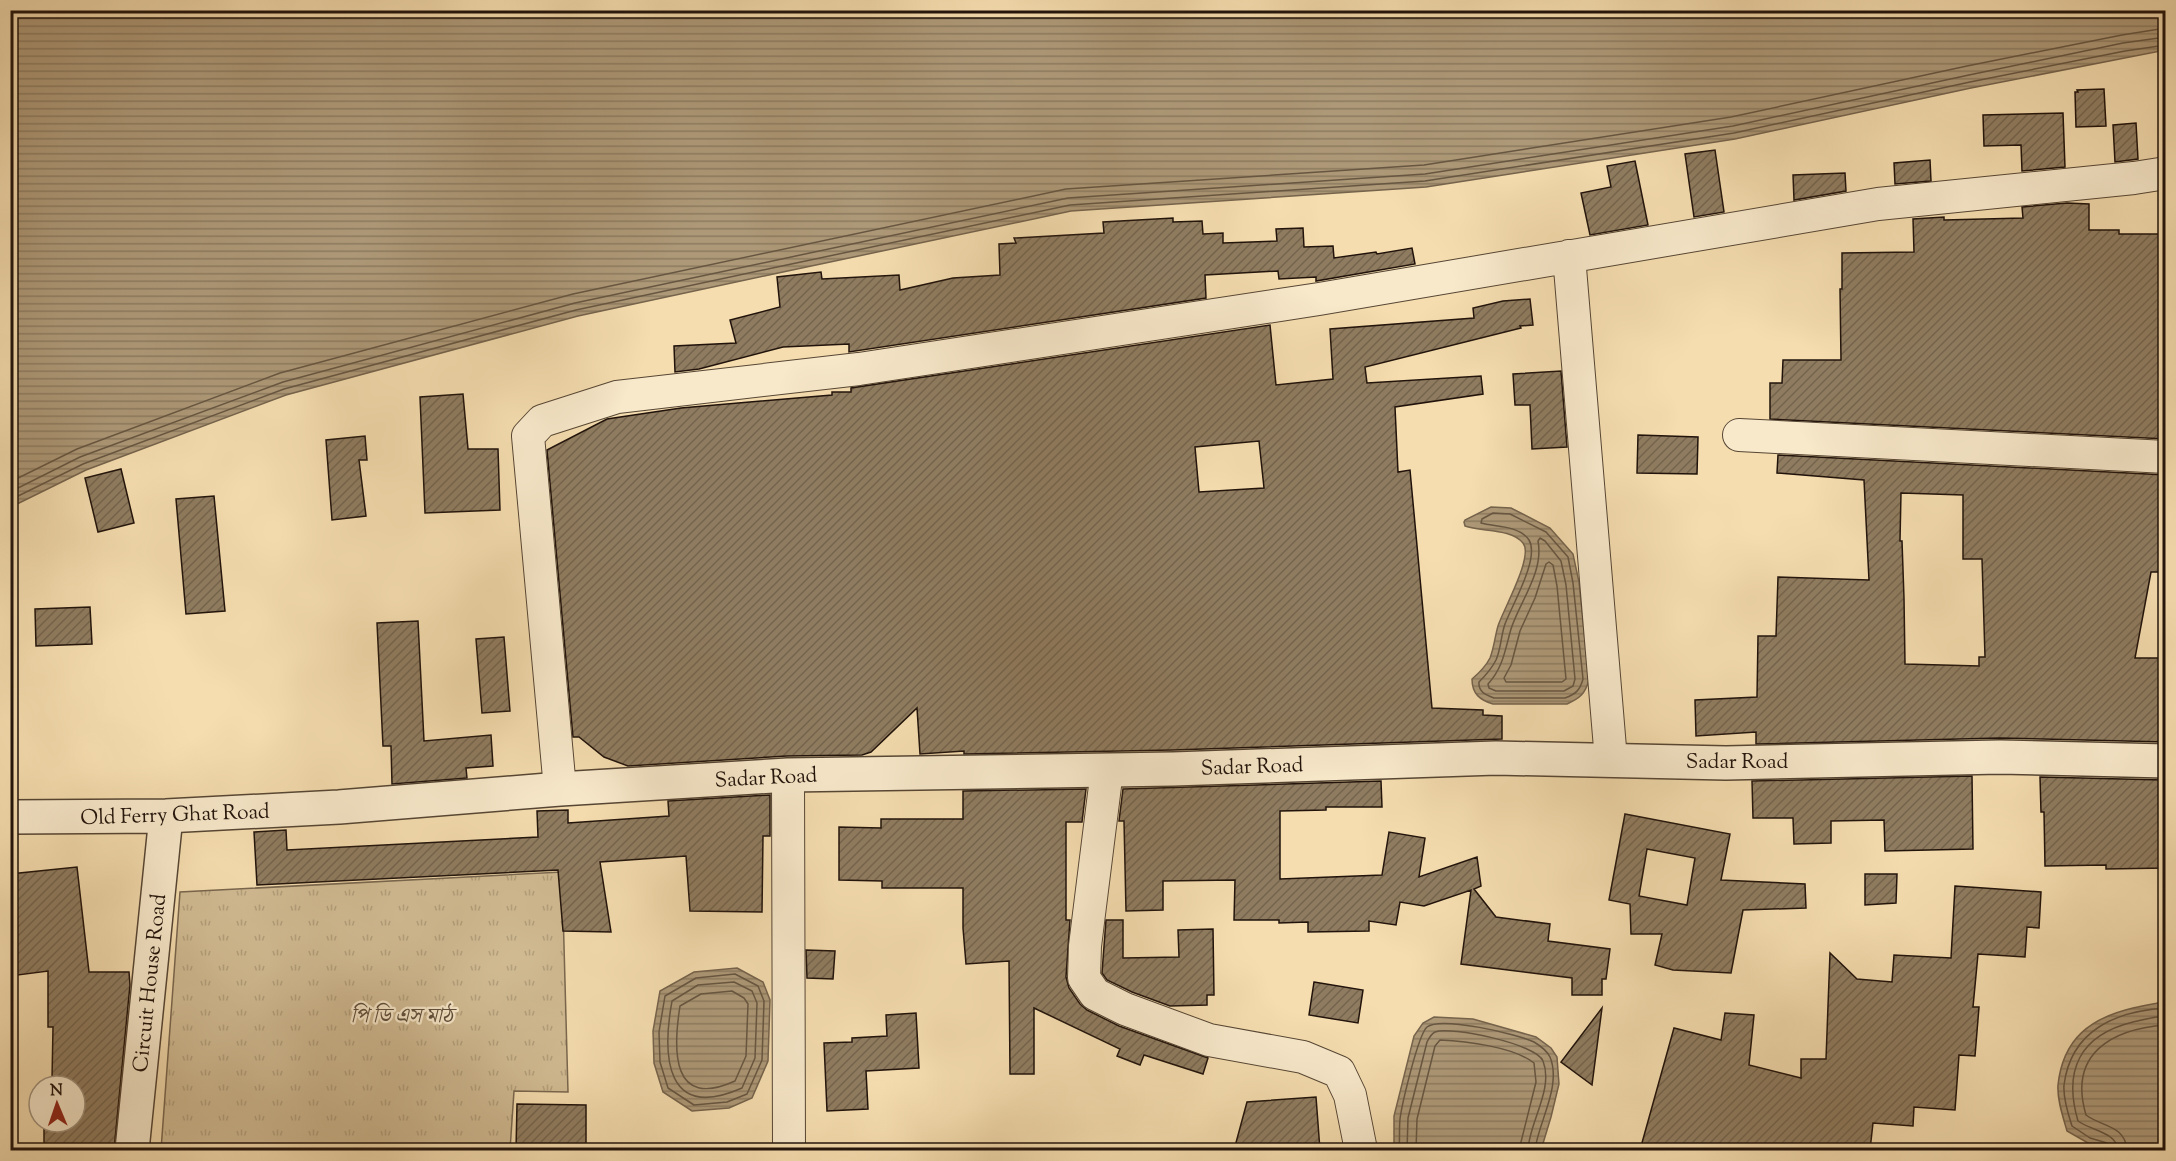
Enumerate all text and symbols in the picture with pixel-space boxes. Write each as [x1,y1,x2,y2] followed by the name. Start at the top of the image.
[1686,748,1788,778] street label: Sadar Road
[1200,751,1304,785] street label: Sadar Road
[714,761,818,797] street label: Sadar Road
[80,798,270,834] street label: Old Ferry Ghat Road
[127,892,175,1074] street label: Circuit House Road
[351,1002,458,1032] park label: পি ডি এস মাঠ
[27,1074,87,1134] north arrow
[50,1080,64,1103] text: N

